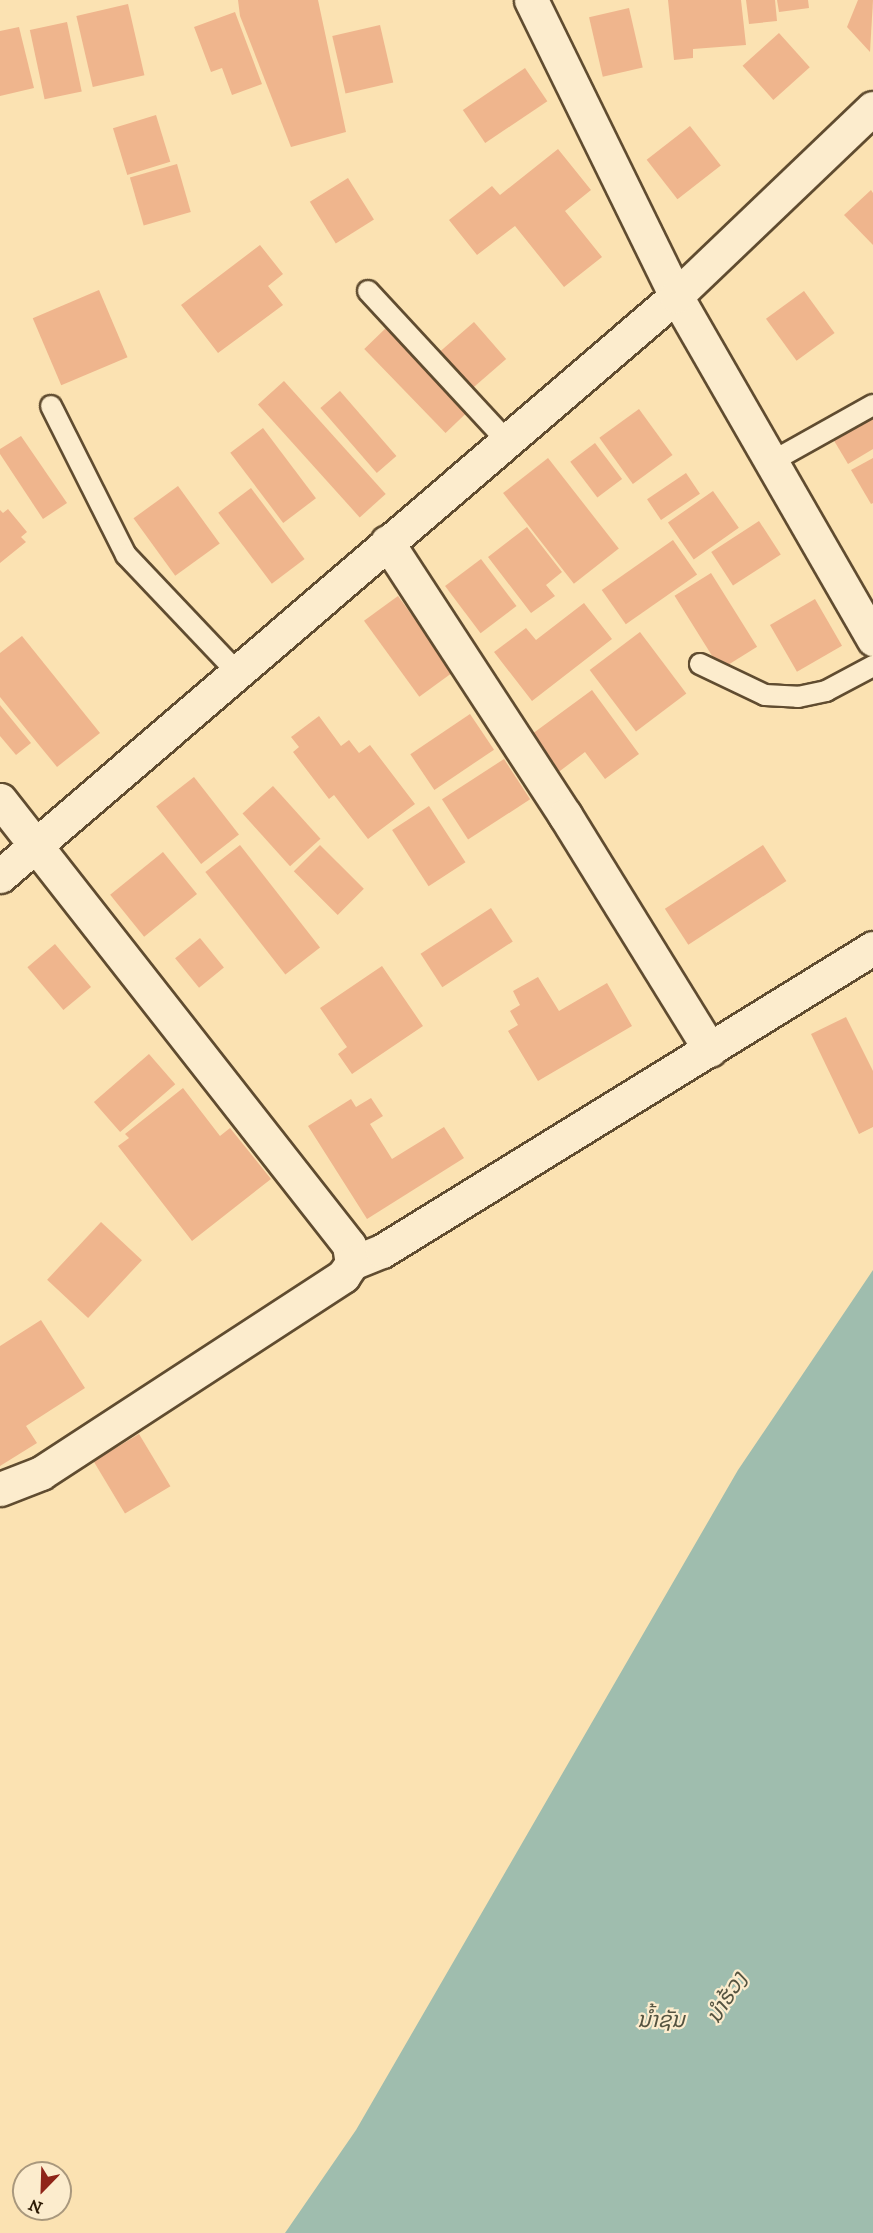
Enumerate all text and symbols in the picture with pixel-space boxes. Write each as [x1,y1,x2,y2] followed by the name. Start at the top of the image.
[701,1968,753,2028] water label: ນຳ້ຮວງ
[637,2008,685,2034] water label: ນ້ຳຊັນ
[12,2161,72,2221] north arrow
[26,2194,46,2218] text: N

